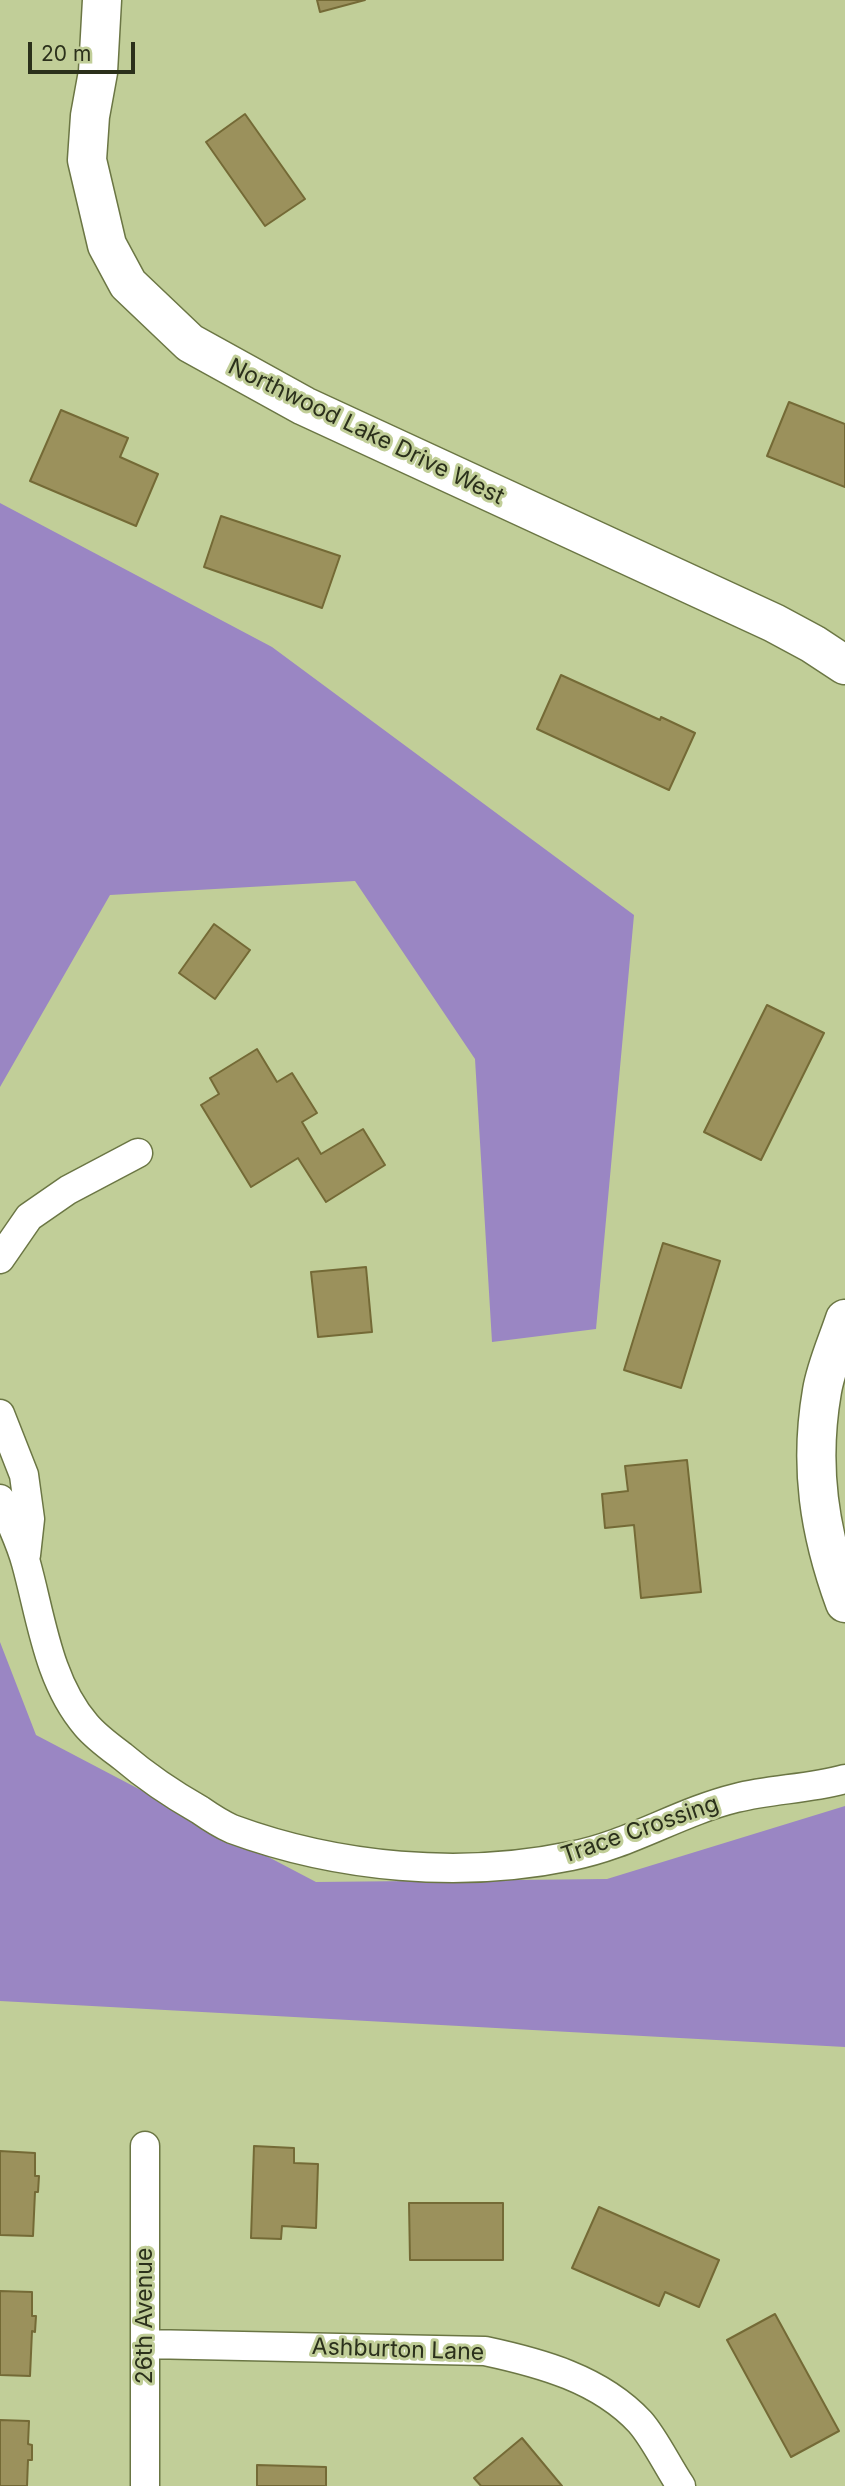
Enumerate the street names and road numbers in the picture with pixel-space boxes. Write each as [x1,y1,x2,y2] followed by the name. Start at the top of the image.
[223,353,509,511] street label: Northwood Lake Drive West
[558,1790,722,1870] street label: Trace Crossing
[131,2248,159,2384] street label: 26th Avenue
[311,2333,485,2367] street label: Ashburton Lane

